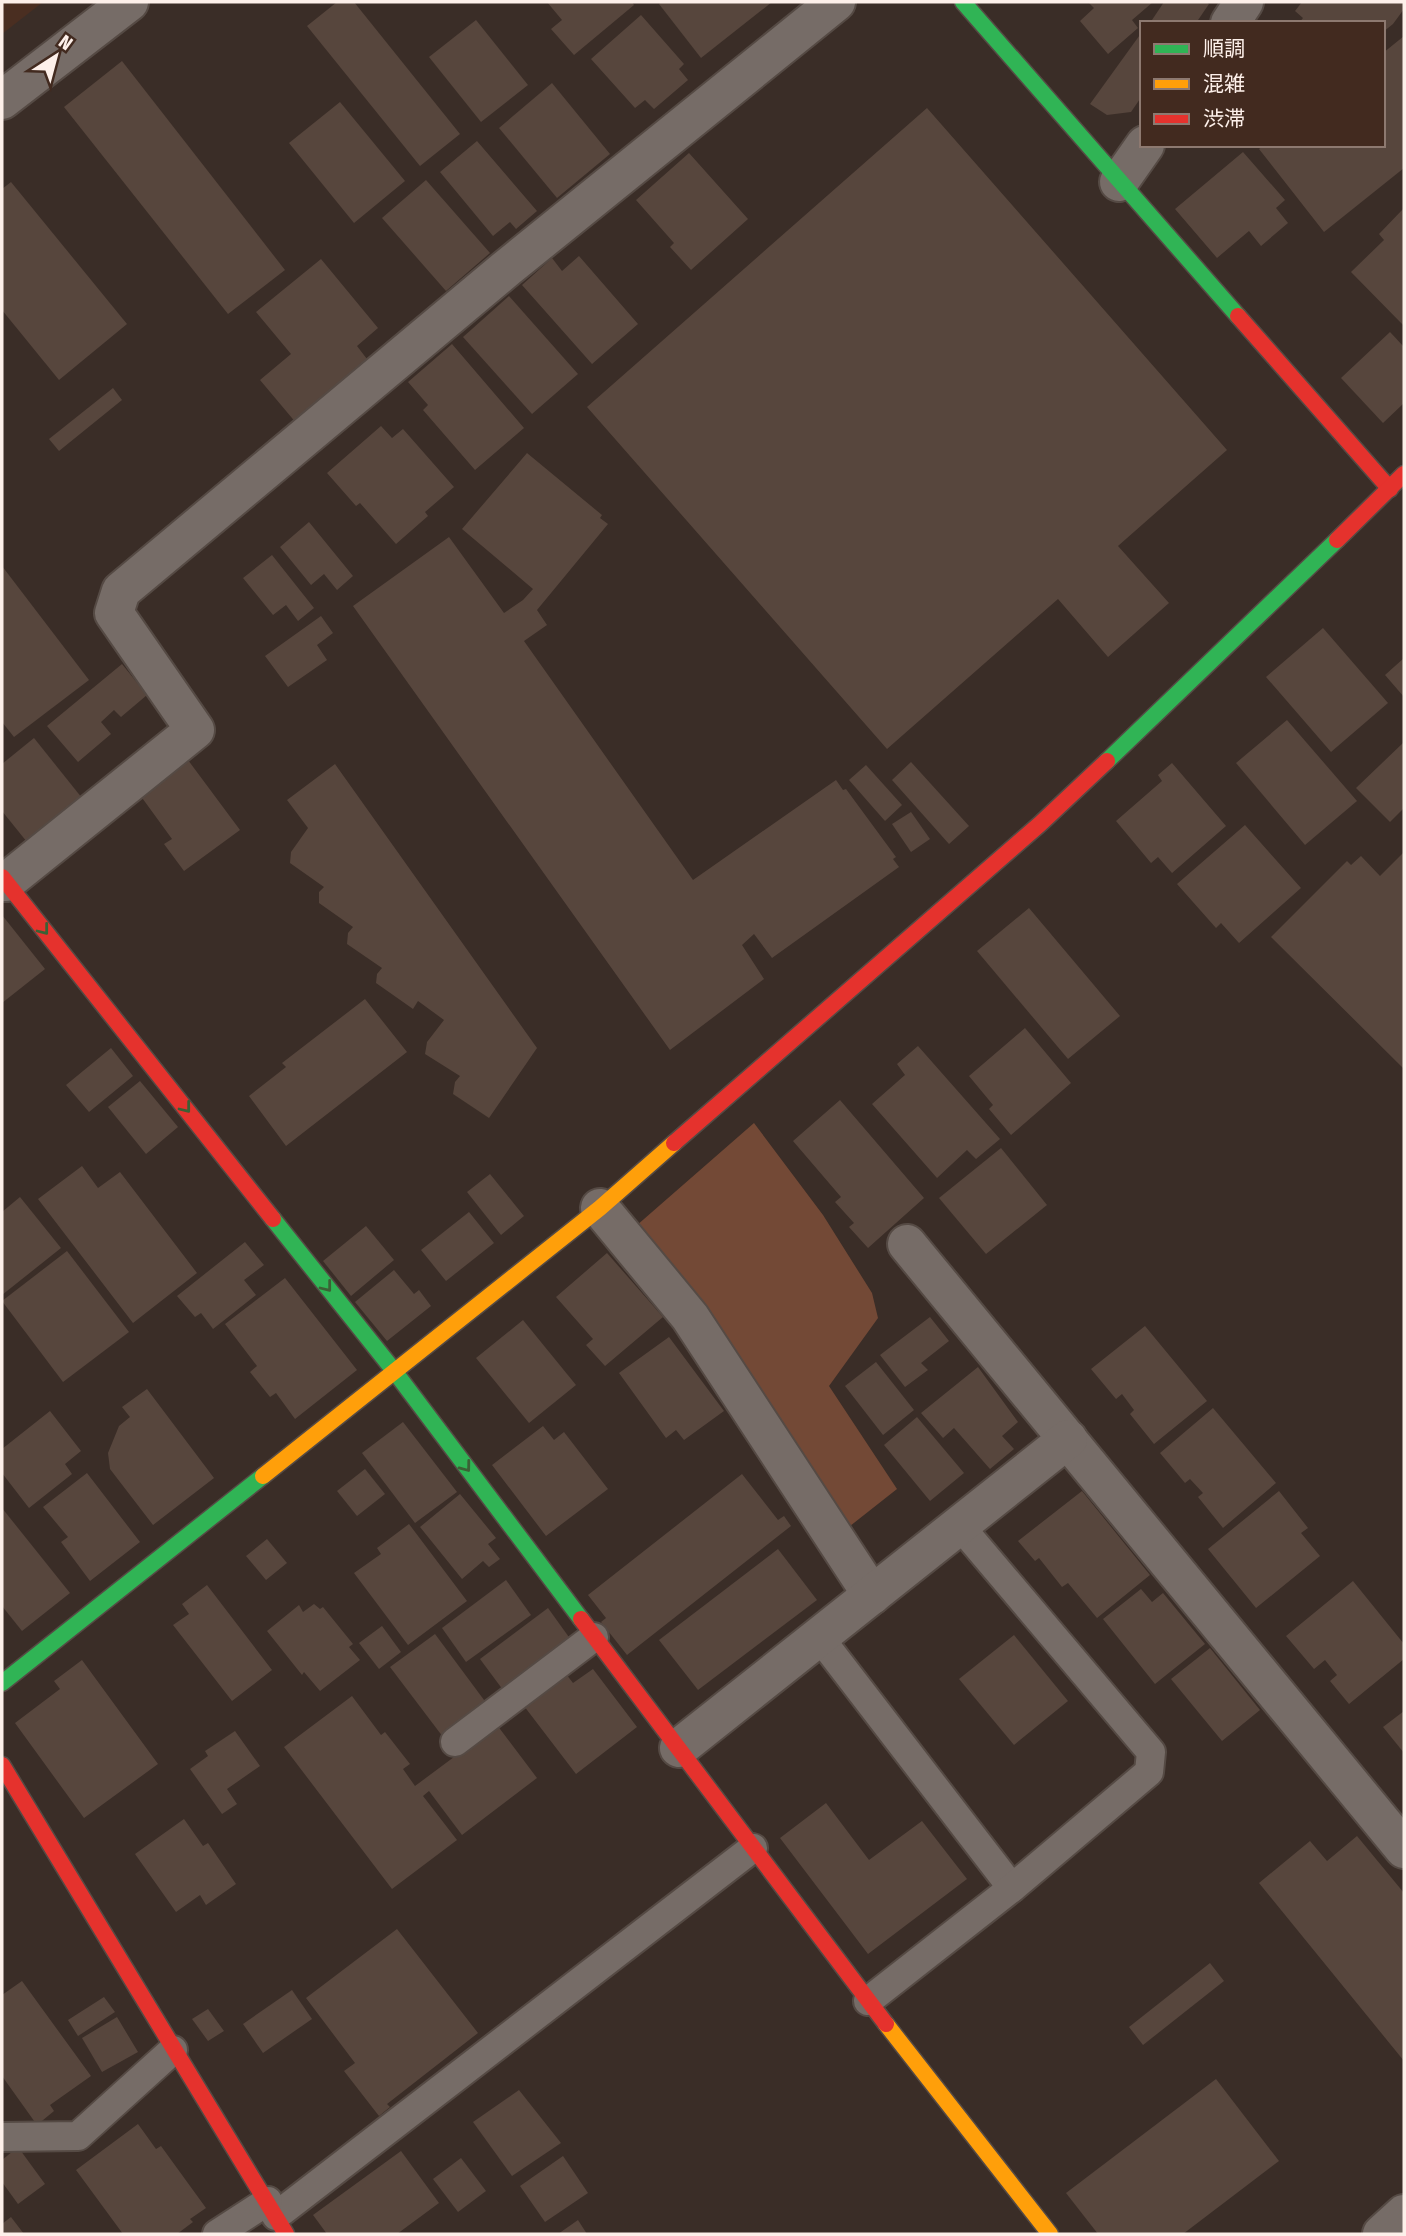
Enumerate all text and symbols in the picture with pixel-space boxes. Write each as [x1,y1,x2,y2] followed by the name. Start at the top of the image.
[21,21,91,91] north arrow
[1140,21,1385,147] legend
[54,30,77,55] text: N
[1203,36,1245,62] text: 順調
[1203,71,1245,97] text: 混雑
[1203,106,1245,132] text: 渋滞
[36,923,49,935] one-way arrow
[177,1101,190,1113] one-way arrow
[319,1279,332,1291] one-way arrow
[458,1459,471,1471] one-way arrow

